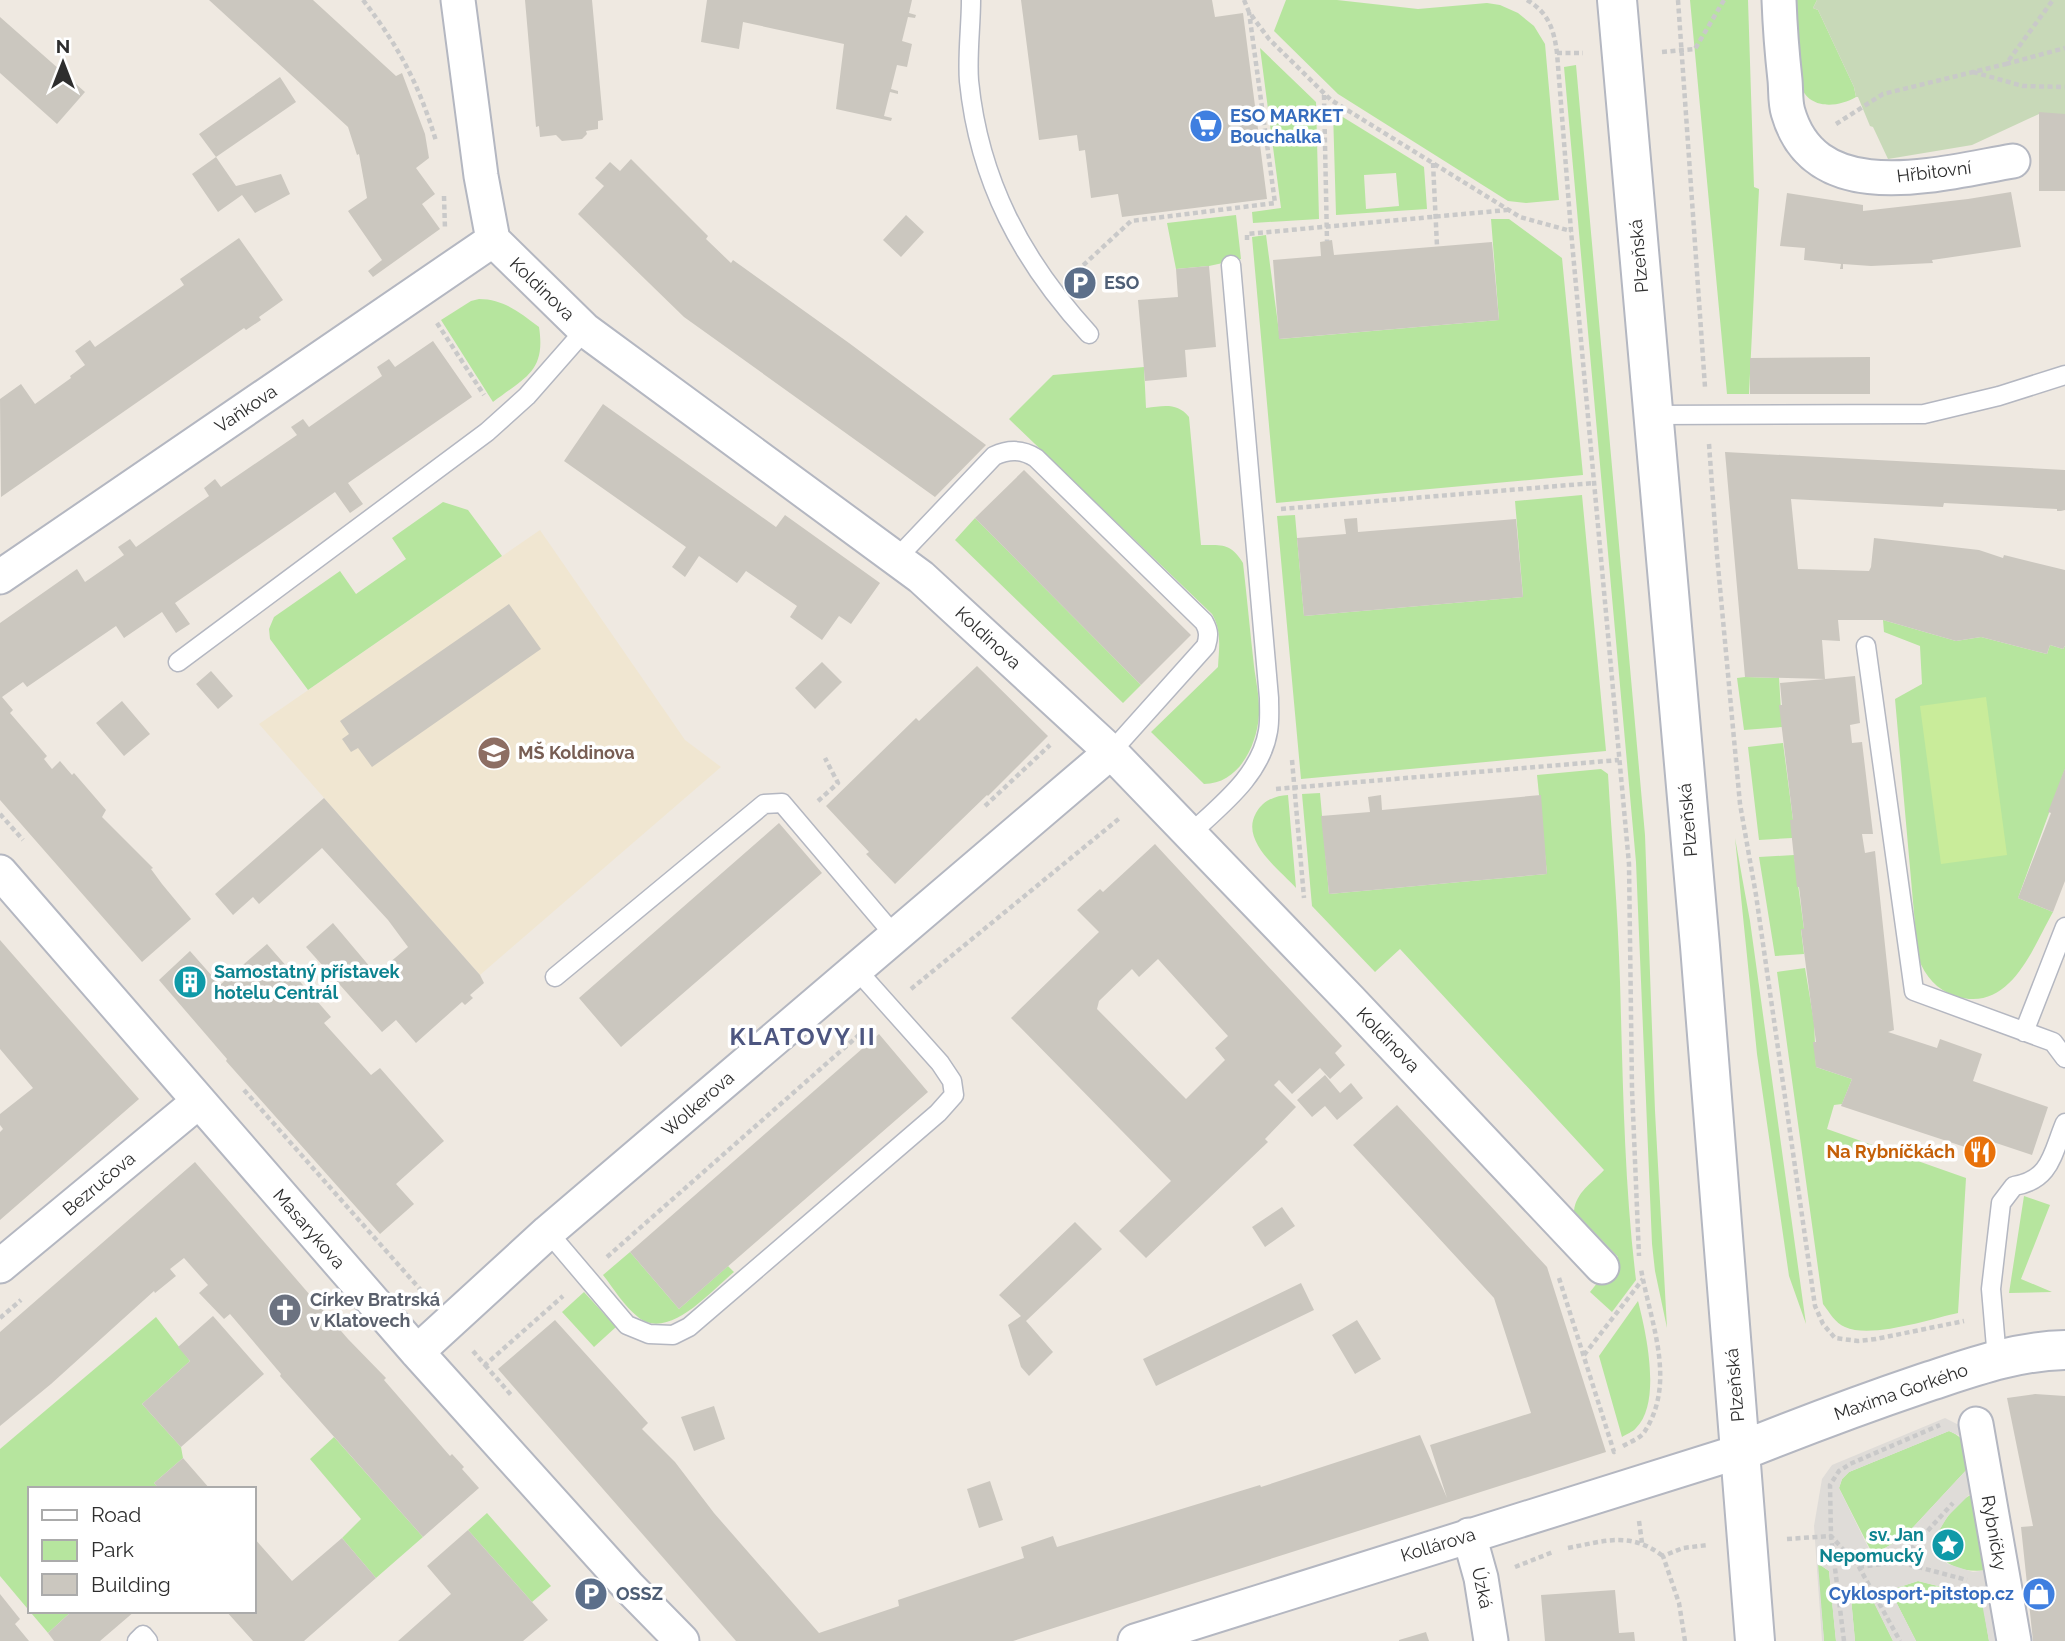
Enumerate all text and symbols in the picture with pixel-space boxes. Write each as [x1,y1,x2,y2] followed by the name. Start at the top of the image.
[28,28,98,98] north arrow
[56,35,70,57] text: N
[1230,105,1343,147] place label: ESO MARKET Bouchalka
[1187,107,1225,145] supermarket icon: ESO MARKET Bouchalka
[1895,157,1972,186] street label: Hřbitovní
[1625,218,1652,294] street label: Plzeňská
[506,253,579,325] street label: Koldinova
[1061,264,1099,302] parking icon: ESO
[1104,272,1140,293] place label: ESO
[211,380,281,437] street label: Vaňkova
[951,602,1025,673] street label: Koldinova
[475,734,513,772] school or university icon: MŠ Koldinova
[518,741,635,763] place label: MŠ Koldinova
[1674,782,1701,858] street label: Plzeňská
[214,961,400,1003] place label: Samostatný přístavek hotelu Centrál
[171,963,209,1001] building icon: Samostatný přístavek hotelu Centrál
[1352,1003,1424,1076] street label: Koldinova
[729,1022,877,1051] district label: KLATOVY II
[657,1067,738,1141] street label: Wolkerova
[1961,1133,1999,1171] restaurant icon: Na Rybníčkách
[1827,1141,1955,1162] place label: Na Rybníčkách
[58,1147,139,1220] street label: Bezručova
[269,1185,350,1273] street label: Masarykova
[310,1289,440,1331] place label: Církev Bratrská v Klatovech
[266,1291,304,1329] church icon: Církev Bratrská v Klatovech
[1721,1347,1748,1423] street label: Plzeňská
[1831,1359,1971,1424] street label: Maxima Gorkého
[28,1487,256,1613] legend
[1978,1494,2011,1573] street label: Rybníčky
[91,1502,141,1527] text: Road
[1398,1523,1478,1566] street label: Kollárova
[1819,1524,1924,1566] place label: sv. Jan Nepomucký
[1929,1526,1967,1564] place icon: sv. Jan Nepomucký
[91,1537,134,1562] text: Park
[1468,1565,1498,1610] street label: Úzká
[91,1572,171,1597] text: Building
[572,1575,610,1613] parking icon: OSSZ
[2020,1575,2058,1613] shop icon: Cyklosport-pitstop.cz
[616,1583,663,1604] place label: OSSZ
[1829,1583,2014,1604] place label: Cyklosport-pitstop.cz

